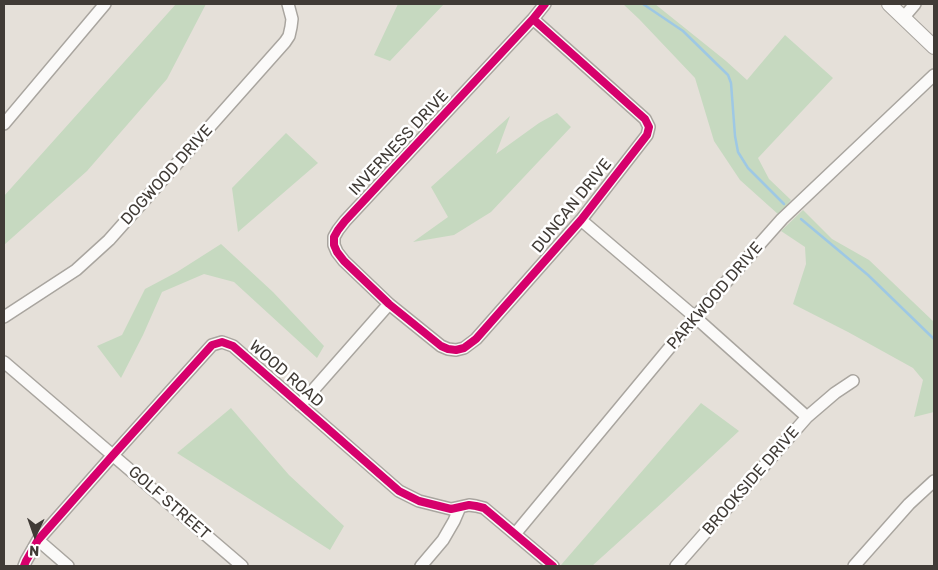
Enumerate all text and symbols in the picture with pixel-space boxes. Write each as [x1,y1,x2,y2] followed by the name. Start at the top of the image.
[345,86,453,200] street label: INVERNESS DRIVE
[117,121,217,229] street label: DOGWOOD DRIVE
[528,155,616,257] street label: DUNCAN DRIVE
[663,238,767,354] street label: PARKWOOD DRIVE
[245,337,327,411] street label: WOOD ROAD
[699,423,803,539] street label: BROOKSIDE DRIVE
[124,462,214,544] street label: GOLF STREET
[10,510,60,560] north arrow
[29,542,40,559] text: N

